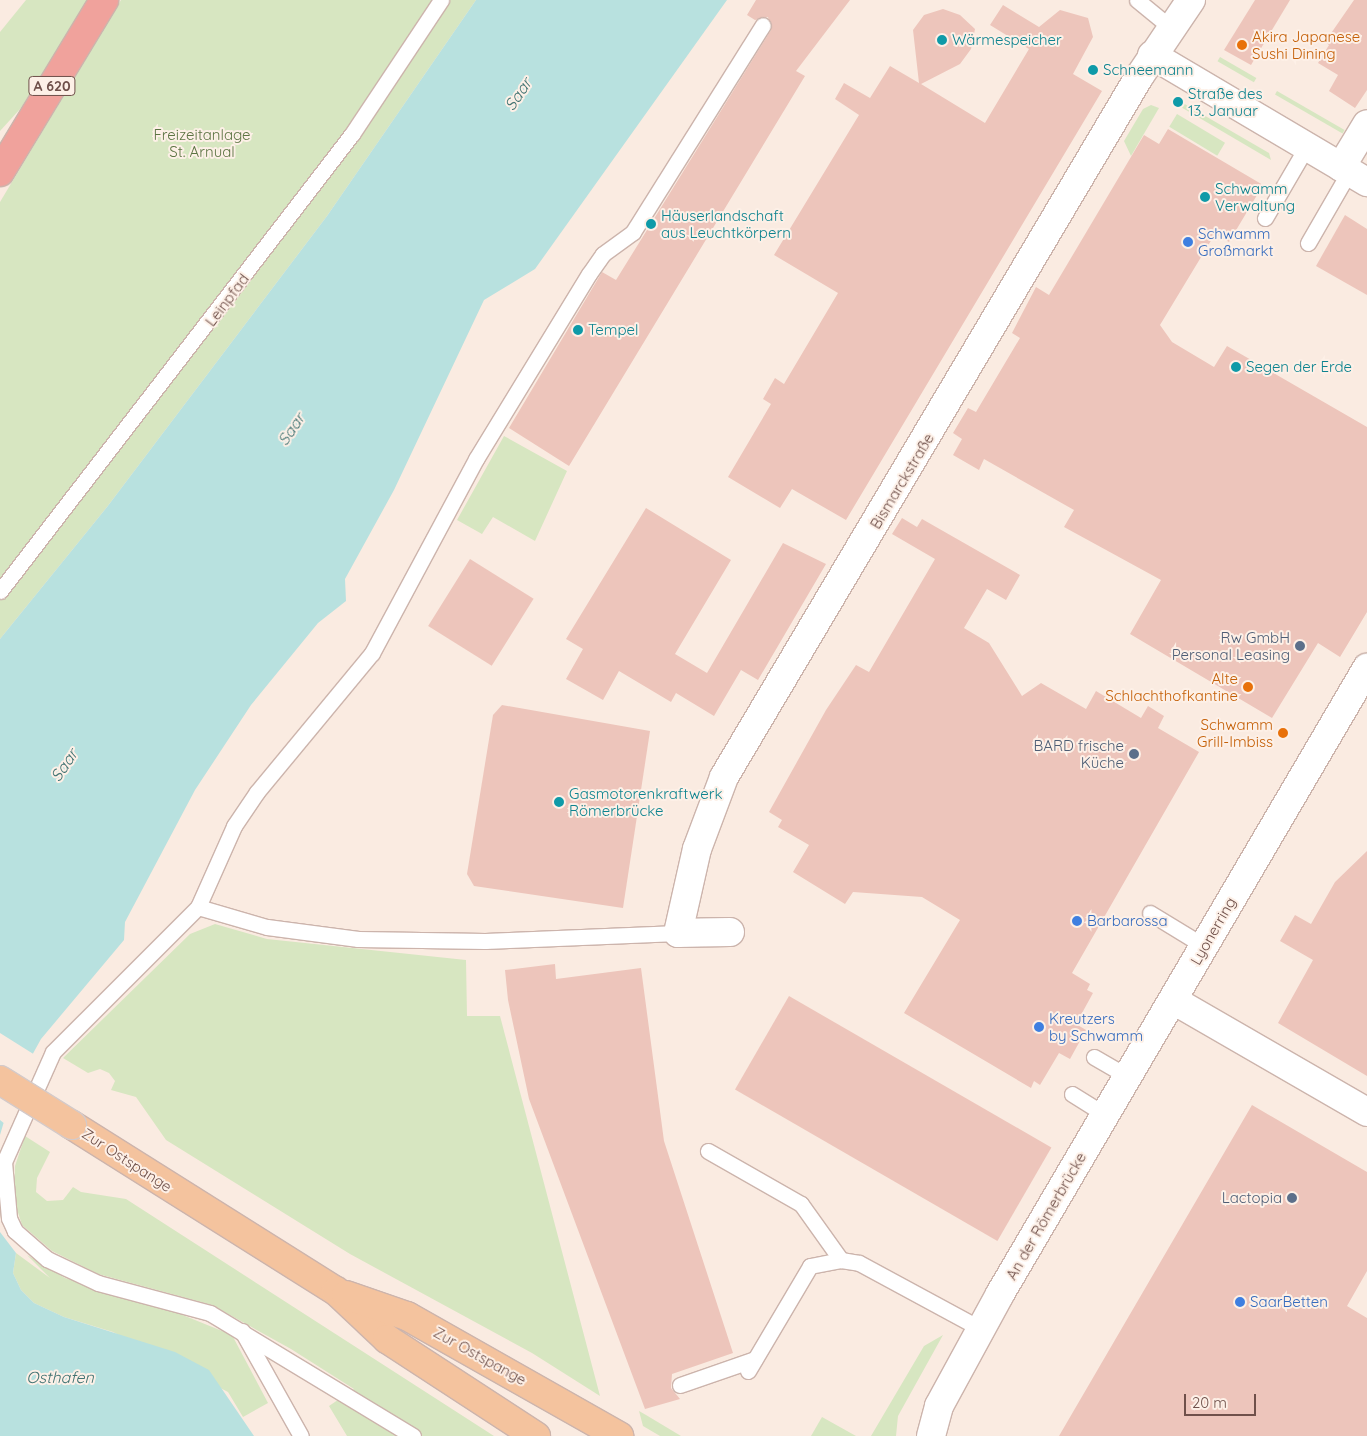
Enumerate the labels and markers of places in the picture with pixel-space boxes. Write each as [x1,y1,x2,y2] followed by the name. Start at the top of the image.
[1252,27,1360,62] place label: Akira Japanese Sushi Dining
[952,31,1062,49] place label: Wärmespeicher
[936,34,948,46] marker: Wärmespeicher
[1236,39,1248,51] marker: Akira Japanese Sushi Dining
[1103,61,1193,79] place label: Schneemann
[1087,64,1099,76] marker: Schneemann
[1188,84,1262,119] place label: Straße des 13. Januar
[1172,96,1184,108] marker: Straße des 13. Januar
[1215,179,1295,214] place label: Schwamm Verwaltung
[1199,191,1211,203] marker: Schwamm Verwaltung
[661,206,791,241] place label: Häuserlandschaft aus Leuchtkörpern
[645,218,657,230] marker: Häuserlandschaft aus Leuchtkörpern
[1198,224,1274,259] place label: Schwamm Großmarkt
[1182,236,1194,248] marker: Schwamm Großmarkt
[588,321,638,339] place label: Tempel
[572,324,584,336] marker: Tempel
[1246,358,1352,376] place label: Segen der Erde
[1230,361,1242,373] marker: Segen der Erde
[1172,628,1290,663] place label: Rw GmbH Personal Leasing
[1294,640,1306,652] marker: Rw GmbH Personal Leasing
[1105,669,1238,704] place label: Alte Schlachthofkantine
[1242,681,1254,693] marker: Alte Schlachthofkantine
[1197,715,1273,750] place label: Schwamm Grill-Imbiss
[1277,727,1289,739] marker: Schwamm Grill-Imbiss
[1033,736,1124,771] place label: BARD frische Küche
[1128,748,1140,760] marker: BARD frische Küche
[569,784,723,819] place label: Gasmotorenkraftwerk Römerbrücke
[553,796,565,808] marker: Gasmotorenkraftwerk Römerbrücke
[1087,912,1168,930] place label: Barbarossa
[1071,915,1083,927] marker: Barbarossa
[1049,1009,1143,1044] place label: Kreutzers by Schwamm
[1033,1021,1045,1033] marker: Kreutzers by Schwamm
[1222,1189,1282,1207] place label: Lactopia
[1286,1192,1298,1204] marker: Lactopia
[1250,1293,1328,1311] place label: SaarBetten
[1234,1296,1246,1308] marker: SaarBetten

